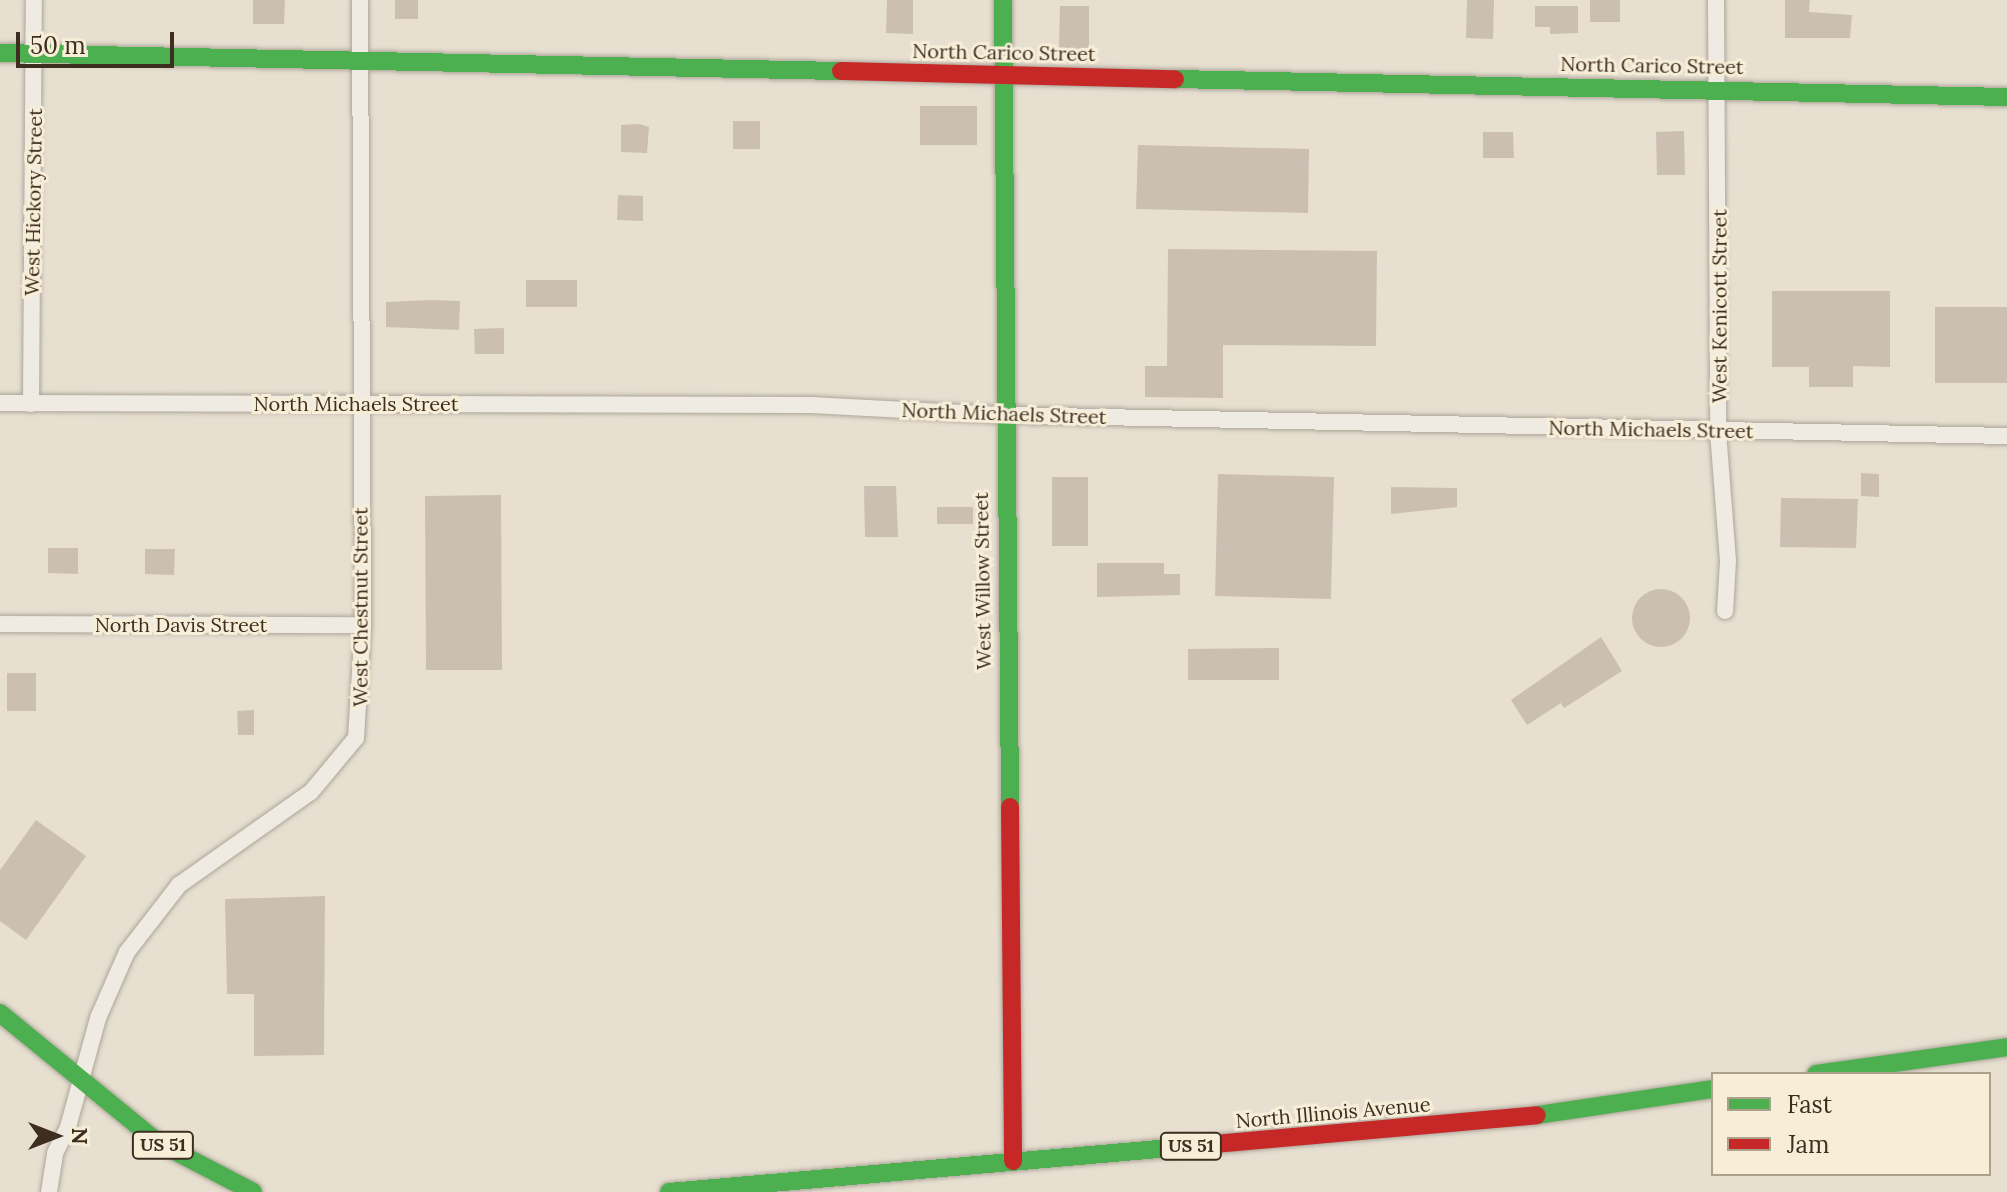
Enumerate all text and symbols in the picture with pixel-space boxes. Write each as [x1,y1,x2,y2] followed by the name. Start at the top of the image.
[20,16,178,66] scale bar
[30,30,86,61] text: 50 m
[912,38,1096,66] street label: North Carico Street
[1560,51,1744,79] street label: North Carico Street
[19,108,47,296] street label: West Hickory Street
[1707,209,1731,403] street label: West Kenicott Street
[254,391,458,415] street label: North Michaels Street
[901,397,1107,429] street label: North Michaels Street
[1548,415,1754,443] street label: North Michaels Street
[968,492,996,670] street label: West Willow Street
[348,507,372,707] street label: West Chestnut Street
[95,612,267,636] street label: North Davis Street
[1711,1072,1991,1176] legend
[1787,1089,1832,1120] text: Fast
[1235,1092,1431,1132] street label: North Illinois Avenue
[16,1096,96,1176] north arrow
[66,1127,94,1145] text: N
[1787,1129,1829,1160] text: Jam
[131,1131,195,1159] road number: US 51
[1159,1132,1223,1160] road number: US 51

